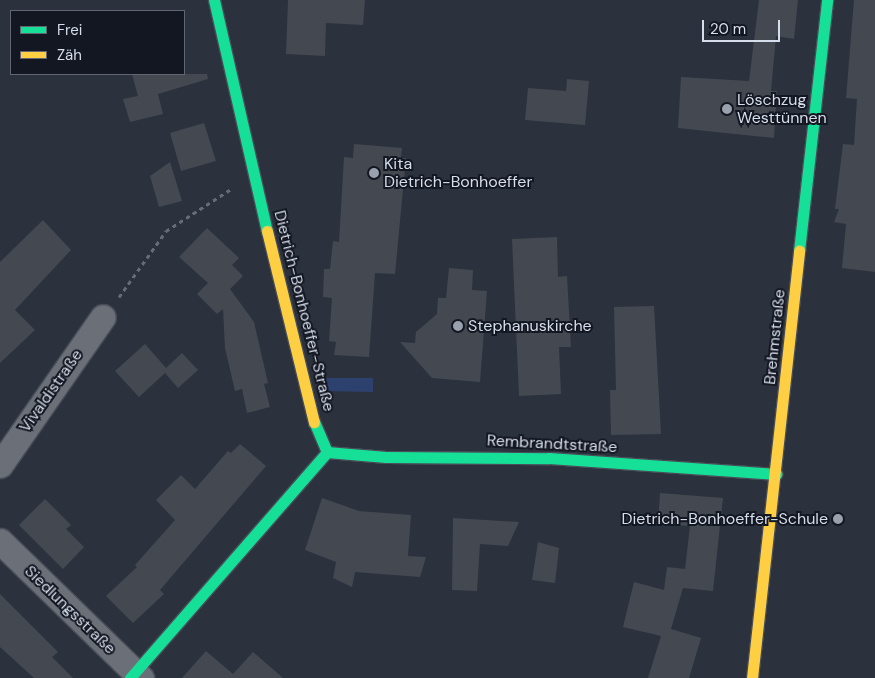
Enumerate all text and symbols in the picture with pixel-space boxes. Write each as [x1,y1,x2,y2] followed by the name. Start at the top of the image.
[10,10,185,75] legend
[705,10,782,42] scale bar
[710,19,746,39] text: 20 m
[57,20,82,40] text: Frei
[57,45,82,65] text: Zäh
[737,90,827,128] place label: Löschzug Westtünnen
[721,103,733,115] marker: Löschzug Westtünnen
[384,154,532,192] place label: Kita Dietrich-Bonhoeffer
[368,167,380,179] marker: Kita Dietrich-Bonhoeffer
[270,208,338,414] street label: Dietrich-Bonhoeffer-Straße
[760,288,790,386] street label: Brehmstraße
[468,316,592,336] place label: Stephanuskirche
[452,320,464,332] marker: Stephanuskirche
[15,346,87,436] street label: Vivaldistraße
[486,431,618,457] street label: Rembrandtstraße
[622,509,828,529] place label: Dietrich-Bonhoeffer-Schule
[832,513,844,525] marker: Dietrich-Bonhoeffer-Schule
[20,562,120,658] street label: Siedlungsstraße

